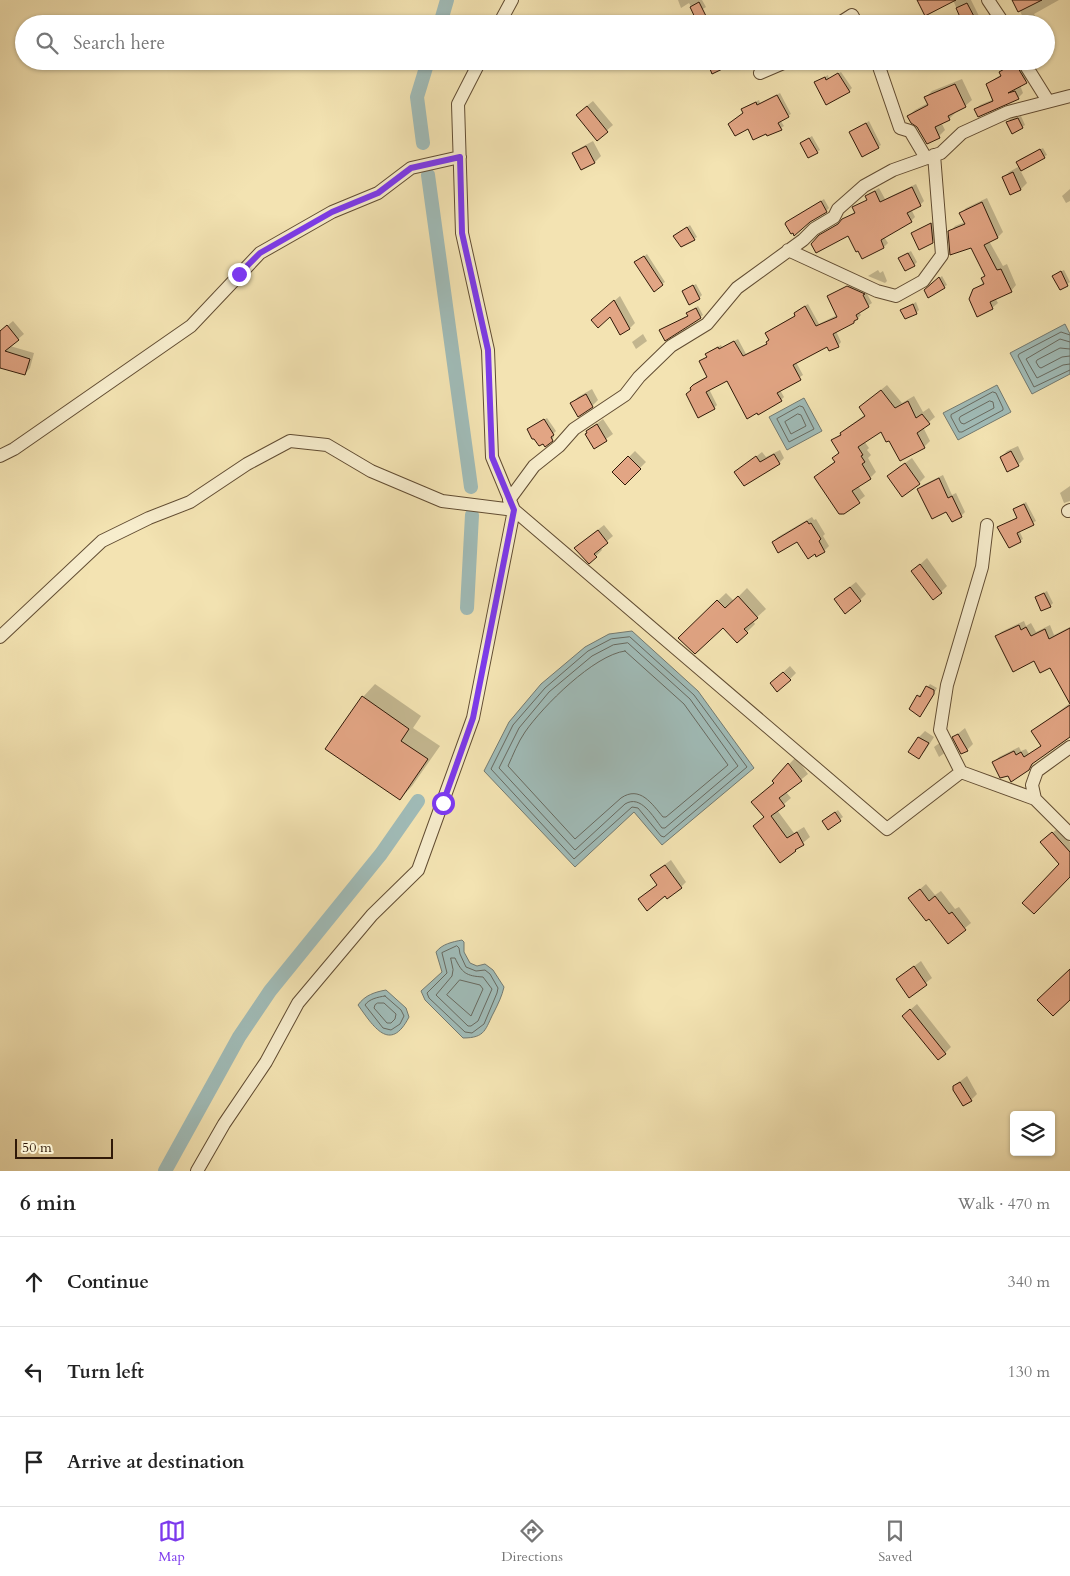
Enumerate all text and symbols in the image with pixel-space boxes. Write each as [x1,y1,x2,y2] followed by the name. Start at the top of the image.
[15,15,1055,70] search box
[33,29,61,57] icon: search
[73,30,165,56] text: Search here
[228,263,251,286] route end
[432,792,455,815] route start
[1010,1111,1055,1156] map controls
[1010,1111,1055,1156] button: layers
[15,1136,112,1159] scale bar
[22,1138,52,1157] text: 50 m
[20,1189,76,1218] text: 6 min
[958,1193,1050,1215] text: Walk · 470 m
[20,1268,48,1296] icon: ahead
[67,1269,149,1295] text: Continue
[1008,1271,1050,1293] text: 340 m
[20,1358,48,1386] icon: left
[67,1359,144,1385] text: Turn left
[1008,1361,1050,1383] text: 130 m
[20,1448,48,1476] icon: arrive
[67,1449,244,1475] text: Arrive at destination
[158,1517,186,1566] tab: Map
[501,1517,563,1566] tab: Directions
[878,1517,912,1566] tab: Saved

